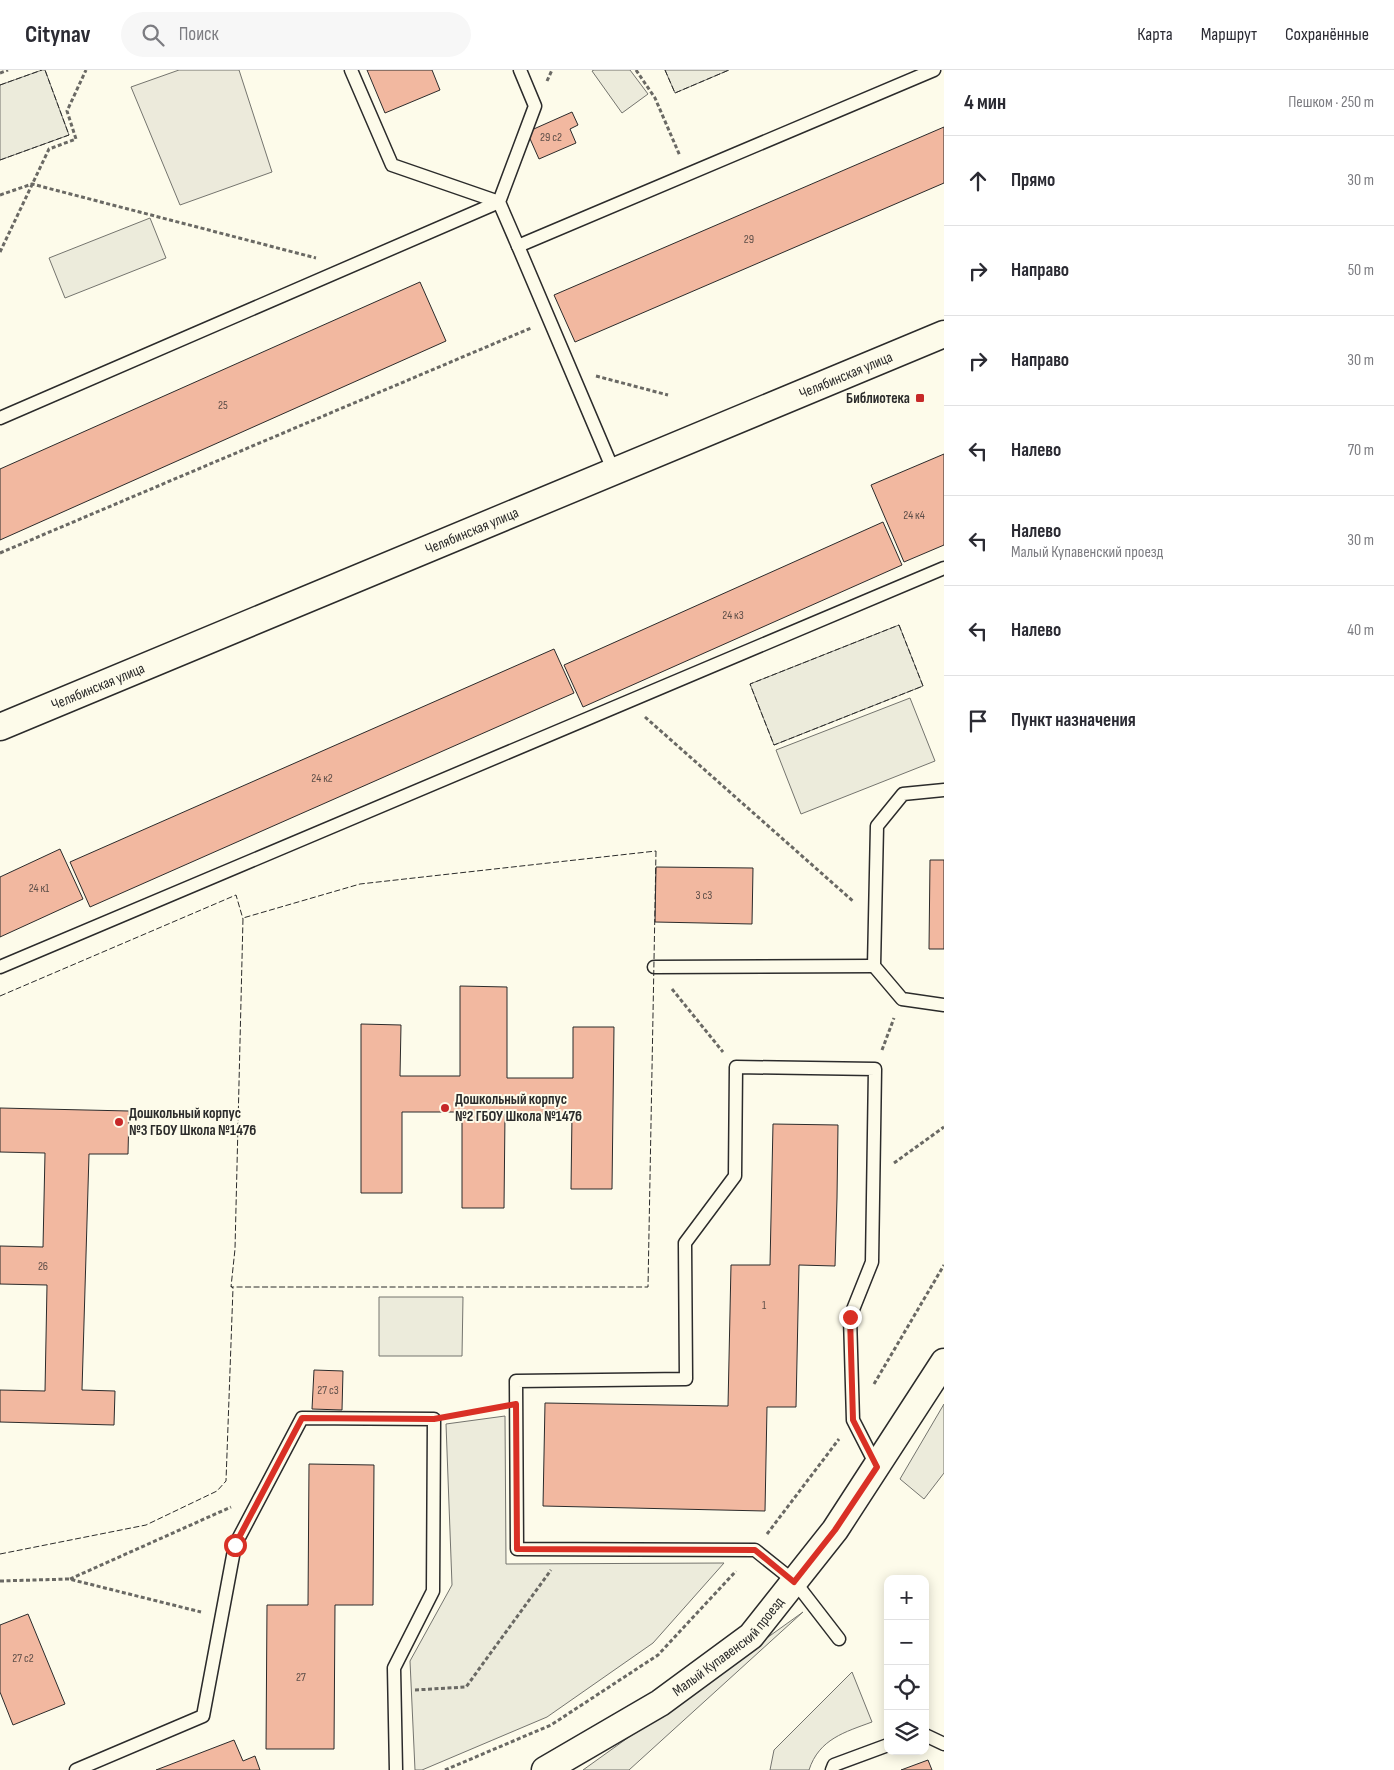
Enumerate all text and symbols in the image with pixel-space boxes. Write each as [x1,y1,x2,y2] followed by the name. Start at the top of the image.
[121,12,471,57] search box
[25,20,91,49] text: Citynav
[139,21,167,49] icon: search
[179,23,219,46] text: Поиск
[1137,24,1173,45] text: Карта
[1201,24,1257,45] text: Маршрут
[1285,24,1369,45] text: Сохранённые
[964,90,1006,115] text: 4 мин
[1288,93,1374,112] text: Пешком · 250 m
[540,130,562,145] house number: 29 с2
[964,167,992,195] icon: ahead
[1011,169,1055,192] text: Прямо
[1347,171,1374,190] text: 30 m
[744,232,754,247] house number: 29
[964,257,992,285] icon: right
[1011,259,1069,282] text: Направо
[1348,261,1374,280] text: 50 m
[796,347,895,403] street label: Челябинская улица
[964,347,992,375] icon: right
[1011,349,1069,372] text: Направо
[1347,351,1374,370] text: 30 m
[846,389,910,408] place label: Библиотека
[914,392,926,404] marker: Библиотека
[218,398,228,413] house number: 25
[964,437,992,465] icon: left
[1011,439,1061,462] text: Налево
[1348,441,1374,460] text: 70 m
[422,503,522,558] street label: Челябинская улица
[903,508,925,523] house number: 24 к4
[1011,520,1061,543] text: Налево
[964,527,992,555] icon: left
[1347,531,1374,550] text: 30 m
[1011,543,1163,562] text: Малый Купавенский проезд
[722,608,744,623] house number: 24 к3
[964,617,992,645] icon: left
[1011,619,1061,642] text: Налево
[1347,621,1374,640] text: 40 m
[48,658,148,714] street label: Челябинская улица
[964,707,992,735] icon: arrive
[1011,709,1136,732] text: Пункт назначения
[311,771,333,786] house number: 24 к2
[29,881,50,896] house number: 24 к1
[696,888,712,903] house number: 3 с3
[455,1090,582,1126] place label: Дошкольный корпус №2 ГБОУ Школа №1476
[439,1102,451,1114] marker: Дошкольный корпус №2 ГБОУ Школа №1476
[129,1104,256,1140] place label: Дошкольный корпус №3 ГБОУ Школа №1476
[113,1116,125,1128] marker: Дошкольный корпус №3 ГБОУ Школа №1476
[38,1259,48,1274] house number: 26
[762,1298,767,1313] house number: 1
[839,1306,862,1329] route end
[317,1383,339,1398] house number: 27 с3
[224,1534,247,1557] route start
[884,1575,929,1755] map controls
[884,1575,929,1620] button: +
[668,1592,788,1700] street label: Малый Купавенский проезд
[884,1620,929,1665] button: −
[12,1651,34,1666] house number: 27 с2
[884,1665,929,1710] button: locate
[296,1670,306,1685] house number: 27
[884,1710,929,1755] button: layers

